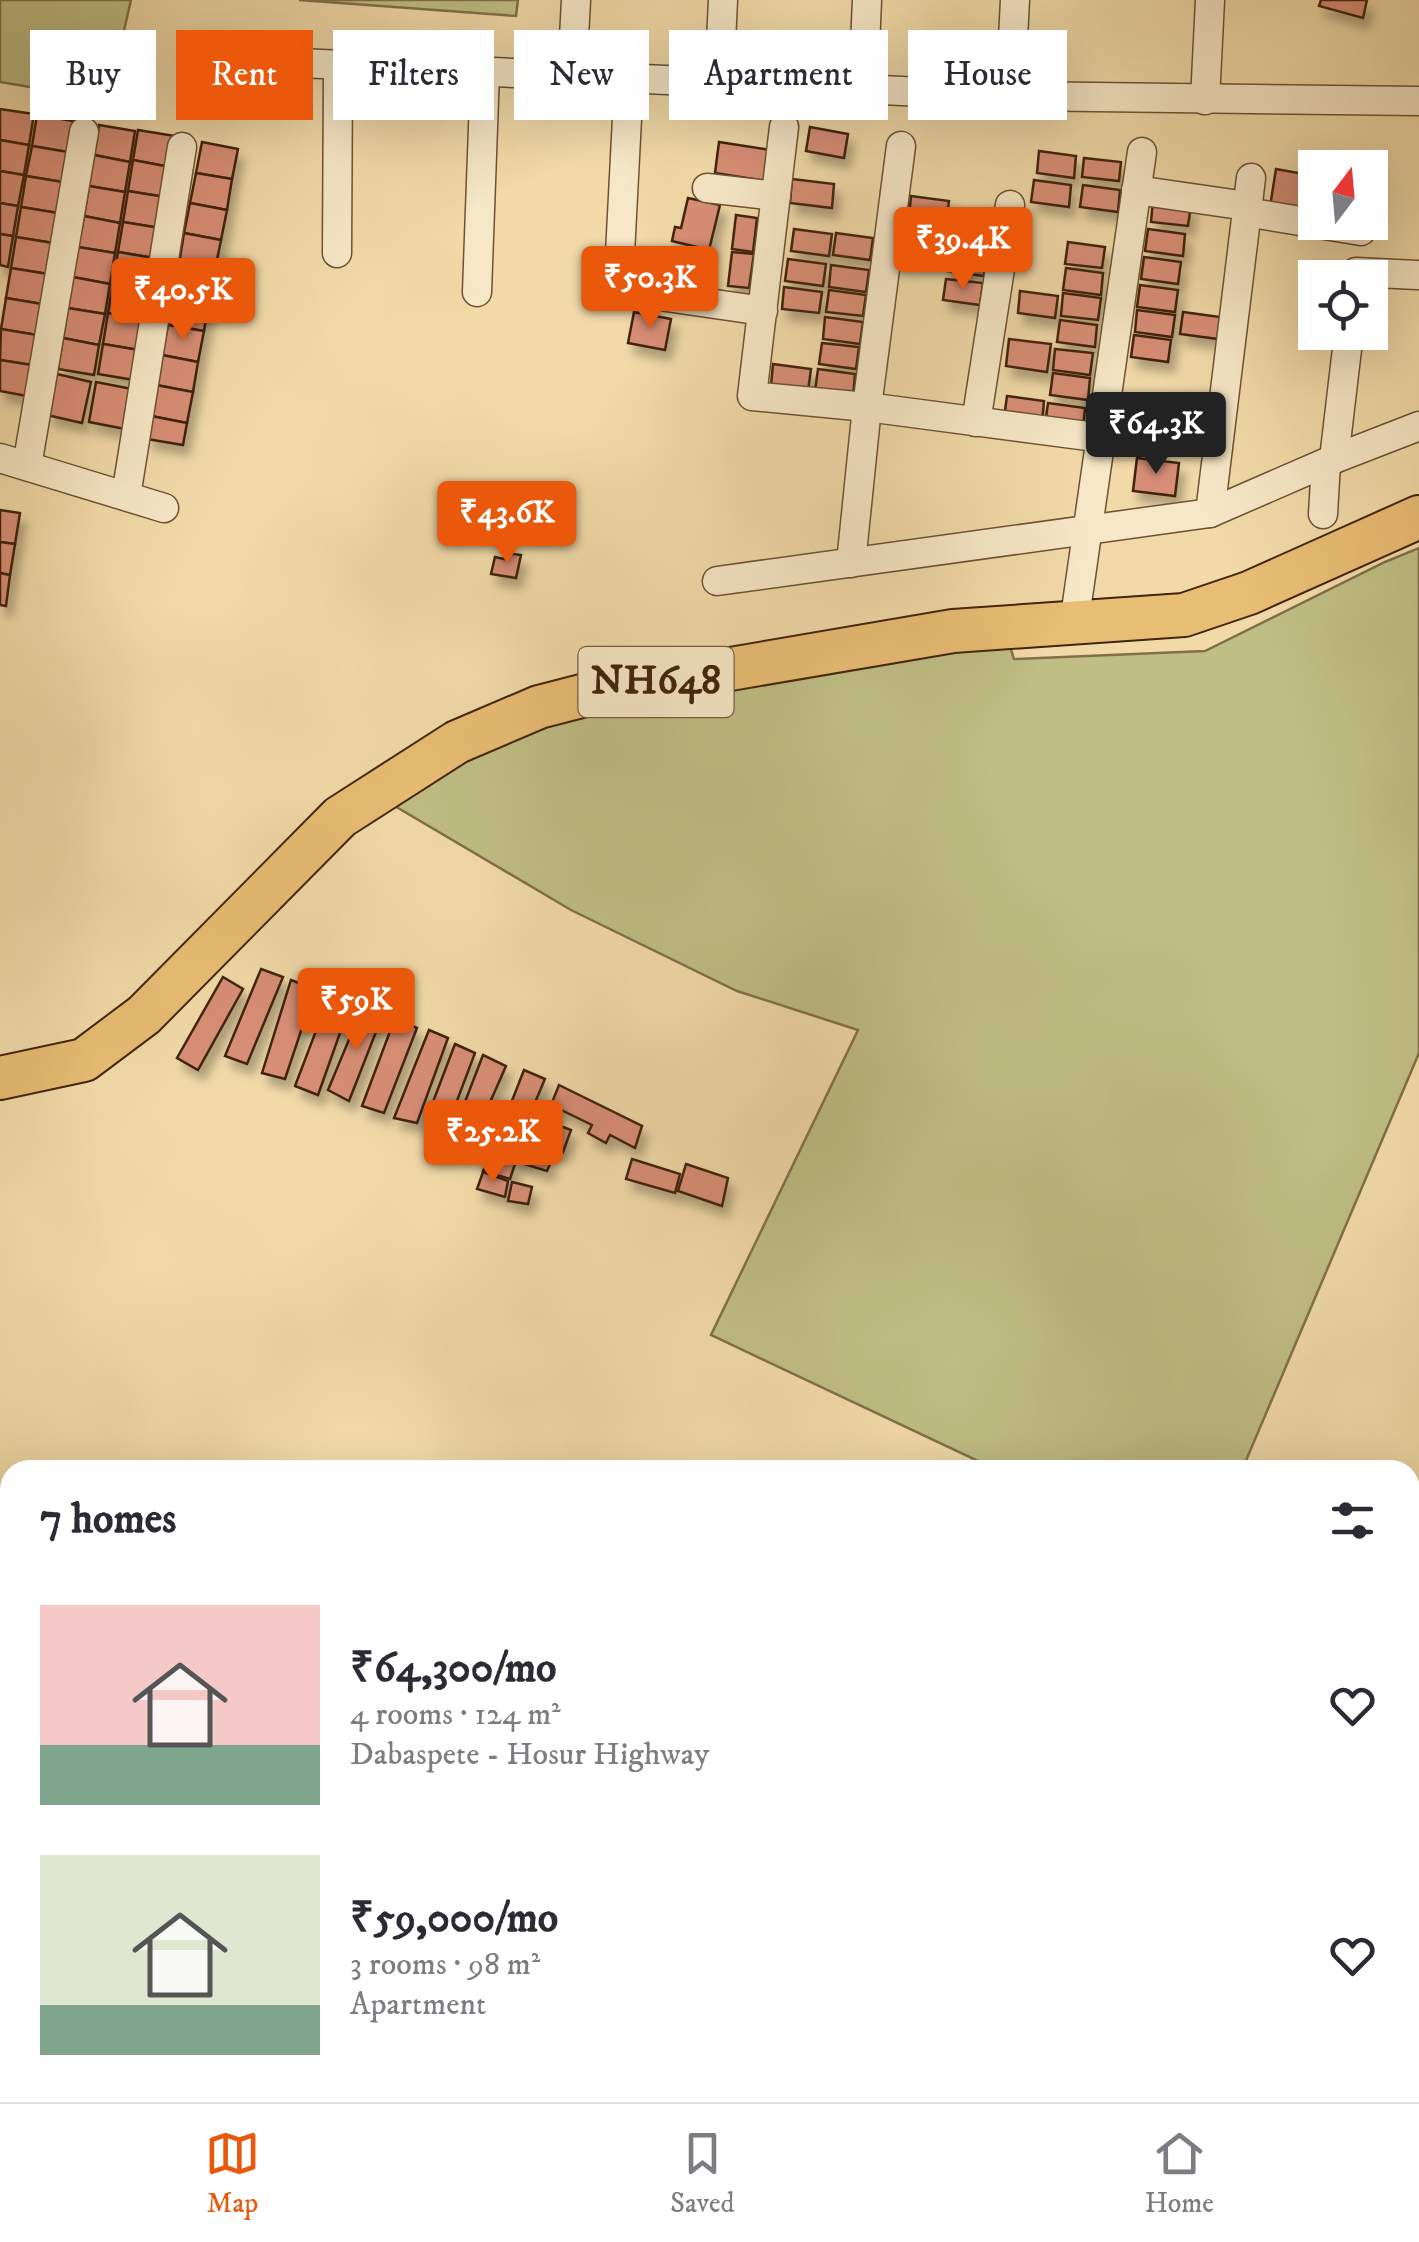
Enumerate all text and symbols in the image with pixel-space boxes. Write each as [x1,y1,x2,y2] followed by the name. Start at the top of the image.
[30,30,156,120] chip: Buy
[176,30,313,120] chip: Rent
[333,30,494,120] chip: Filters
[514,30,649,120] chip: New
[669,30,888,120] chip: Apartment
[908,30,1067,120] chip: House
[1298,150,1388,240] north arrow
[1298,150,1388,350] map controls
[882,207,1044,292] pin: ₹39.4K
[915,219,1011,259] text: ₹39.4K
[569,246,731,331] pin: ₹50.3K
[102,258,264,343] pin: ₹40.5K
[603,258,697,298] text: ₹50.3K
[1298,260,1388,350] button: locate
[133,270,233,310] text: ₹40.5K
[1075,392,1237,477] pin: ₹64.3K
[1108,404,1204,444] text: ₹64.3K
[426,481,588,566] pin: ₹43.6K
[459,493,555,533] text: ₹43.6K
[578,647,734,717] road number: NH648
[297,968,415,1053] pin: ₹59K
[320,980,392,1020] text: ₹59K
[412,1100,574,1185] pin: ₹25.2K
[446,1112,540,1152] text: ₹25.2K
[1325,1493,1380,1548] icon: filters
[40,1494,176,1546] text: 7 homes
[350,1643,557,1695] text: ₹64,300/mo
[120,1645,240,1765] icon: home
[1325,1678,1380,1733] icon: heart
[350,1695,561,1735] text: 4 rooms · 124 m²
[350,1735,709,1775] text: Dabaspete - Hosur Highway
[350,1893,558,1945] text: ₹59,000/mo
[120,1895,240,2015] icon: home
[1325,1928,1380,1983] icon: heart
[350,1945,540,1985] text: 3 rooms · 98 m²
[350,1985,486,2025] text: Apartment
[205,2126,260,2221] tab: Map
[670,2126,735,2221] tab: Saved
[1145,2126,1214,2221] tab: Home

